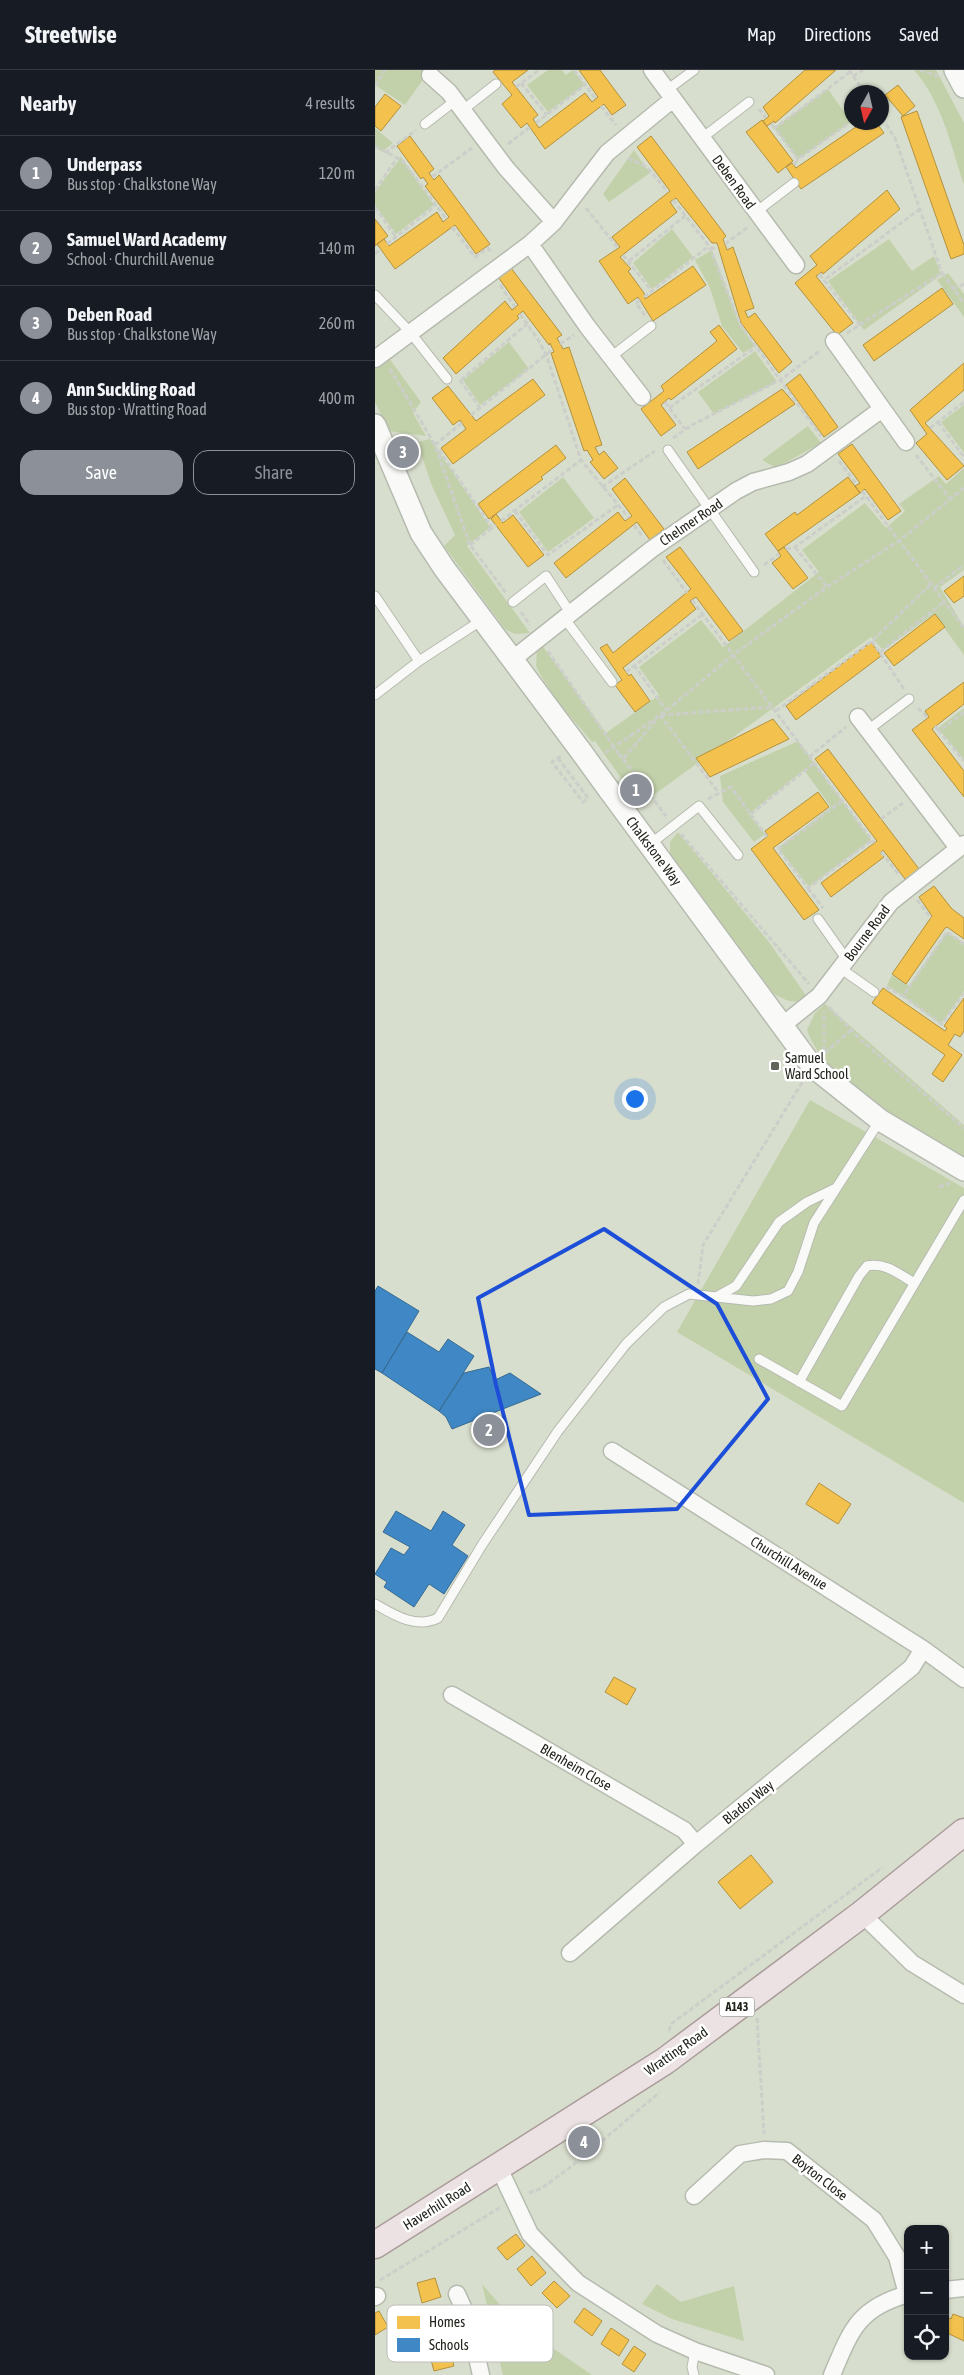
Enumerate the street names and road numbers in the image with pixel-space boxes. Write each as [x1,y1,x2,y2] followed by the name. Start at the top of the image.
[709,152,759,212] street label: Deben Road
[657,495,725,549] street label: Chelmer Road
[623,813,685,889] street label: Chalkstone Way
[841,902,893,964] street label: Bourne Road
[748,1533,830,1593] street label: Churchill Avenue
[538,1740,614,1794] street label: Blenheim Close
[719,1777,777,1827] street label: Bladon Way
[719,1998,755,2016] road number: A143
[641,2023,711,2079] street label: Wratting Road
[789,2150,851,2204] street label: Boyton Close
[400,2179,474,2233] street label: Haverhill Road

